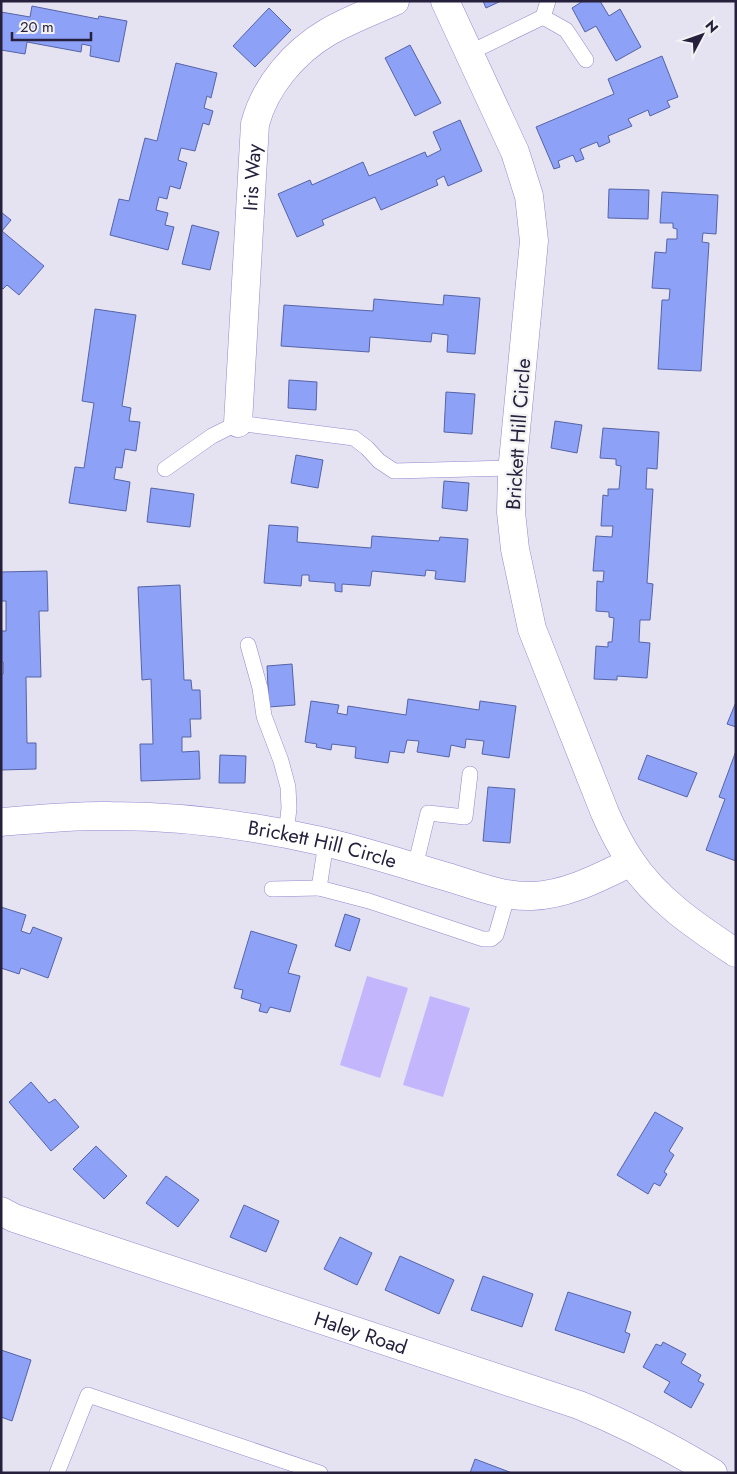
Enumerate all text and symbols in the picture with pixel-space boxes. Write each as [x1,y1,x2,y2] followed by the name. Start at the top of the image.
[12,10,91,42] scale bar
[677,10,727,60] north arrow
[20,16,54,38] text: 20 m
[701,16,723,37] text: N
[236,143,269,212] street label: Iris Way
[499,357,538,511] street label: Brickett Hill Circle
[246,813,400,876] street label: Brickett Hill Circle
[310,1304,411,1362] street label: Haley Road

